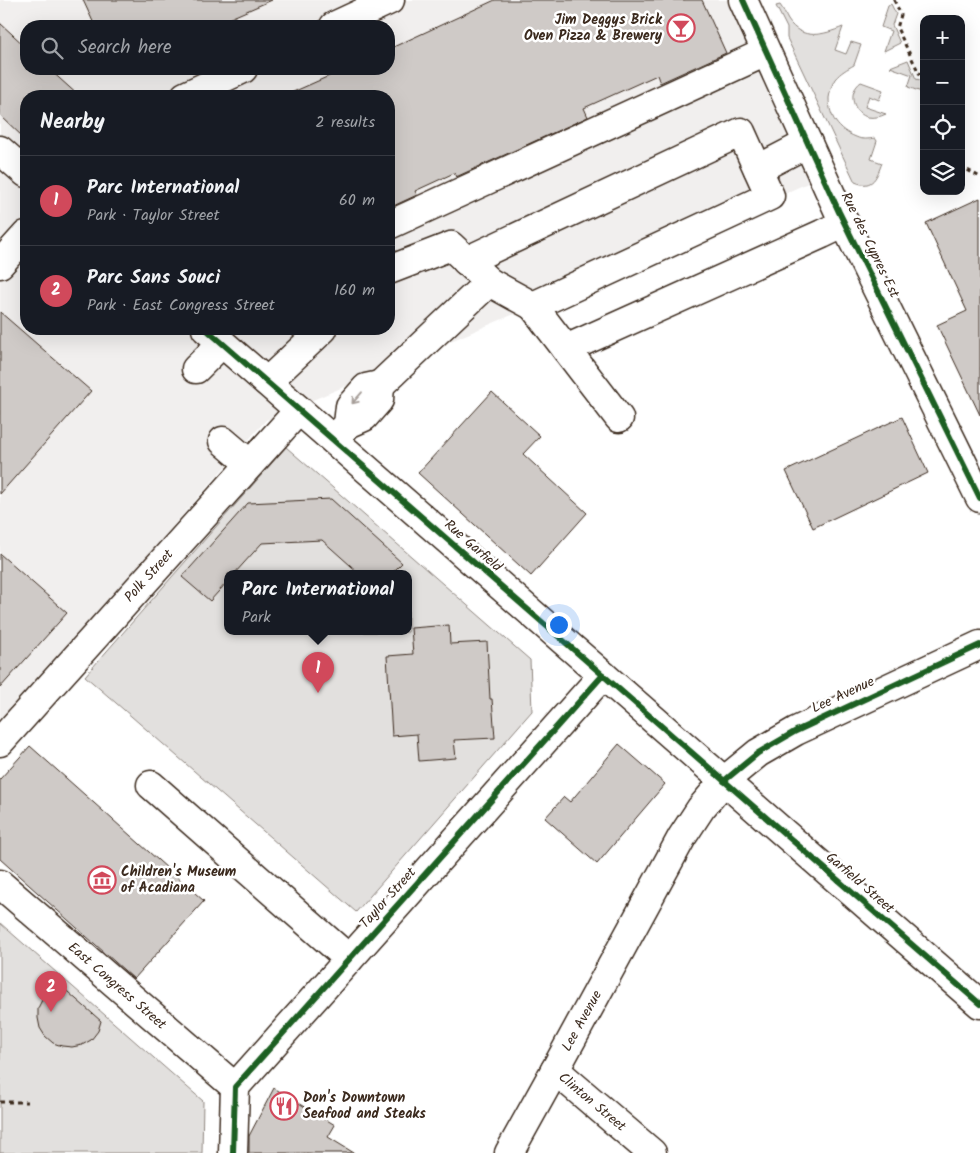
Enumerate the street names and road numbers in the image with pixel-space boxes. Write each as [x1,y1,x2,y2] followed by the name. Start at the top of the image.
[835,188,905,302] street label: Rue des Cypres Est
[439,515,508,578] street label: Rue Garfield
[119,544,179,608] street label: Polk Street
[808,671,879,719] street label: Lee Avenue
[821,847,900,920] street label: Garfield Street
[354,862,422,934] street label: Taylor Street
[63,937,172,1036] street label: East Congress Street
[556,986,608,1056] street label: Lee Avenue
[553,1067,631,1137] street label: Clinton Street

